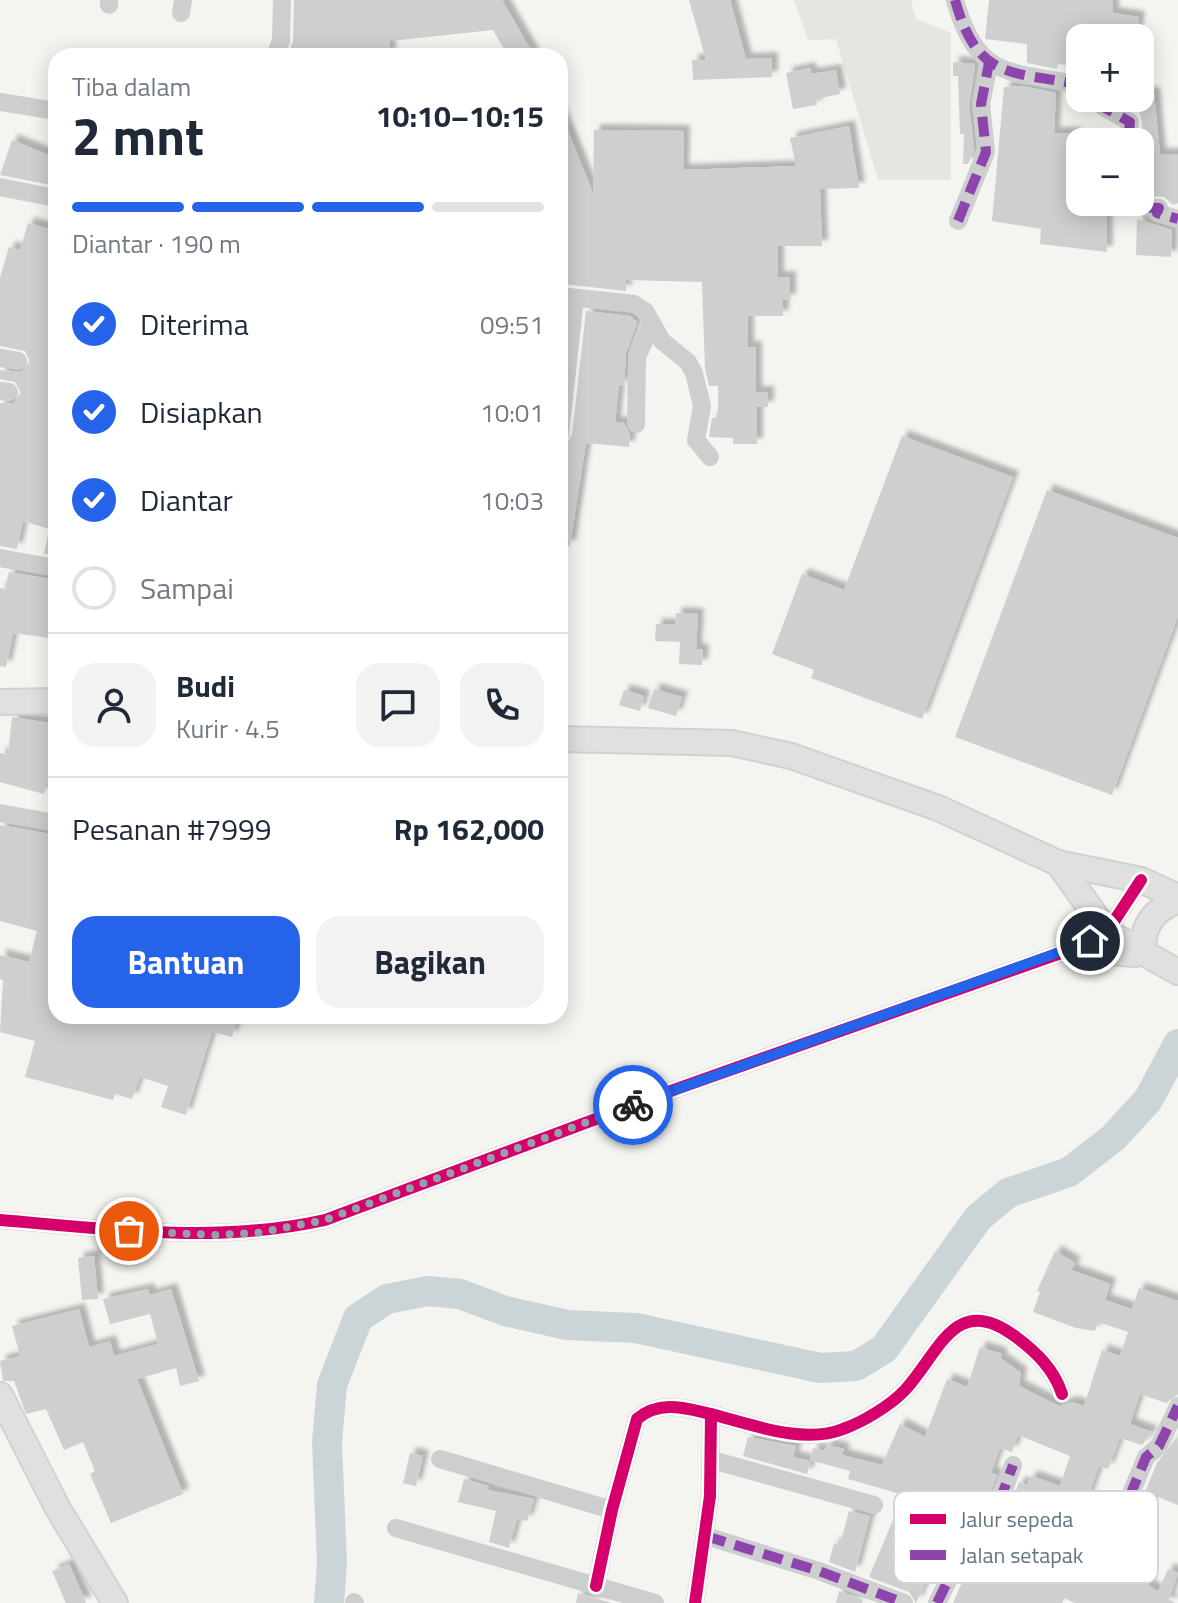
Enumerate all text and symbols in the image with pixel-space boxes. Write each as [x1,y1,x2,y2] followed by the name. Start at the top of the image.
[1066,24,1154,216] map controls
[1066,24,1154,112] button: +
[72,67,191,106] text: Tiba dalam
[376,93,544,139] text: 10:10–10:15
[72,96,204,175] text: 2 mnt
[1066,128,1154,216] button: −
[72,224,241,263] text: Diantar · 190 m
[140,301,249,347] text: Diterima
[72,302,116,346] icon: check
[480,305,544,344] text: 09:51
[140,389,263,435] text: Disiapkan
[72,390,116,434] icon: check
[480,393,544,432] text: 10:01
[140,477,233,523] text: Diantar
[72,478,116,522] icon: check
[480,481,544,520] text: 10:03
[140,565,234,611] text: Sampai
[72,663,156,747] button: person
[176,663,235,709] text: Budi
[356,663,440,747] button: chat
[460,663,544,747] button: phone
[176,709,280,748] text: Kurir · 4.5
[72,806,272,852] text: Pesanan #7999
[394,806,544,852] text: Rp 162,000
[1056,907,1124,975] pin
[72,916,300,1008] button: Bantuan
[316,916,544,1008] button: Bagikan
[1068,919,1112,963] icon: home
[593,1065,673,1145] courier
[611,1083,655,1127] icon: bike
[95,1197,163,1265] pin
[107,1209,151,1253] icon: bag
[894,1491,1158,1583] legend
[960,1502,1073,1536] text: Jalur sepeda
[960,1538,1084,1572] text: Jalan setapak

